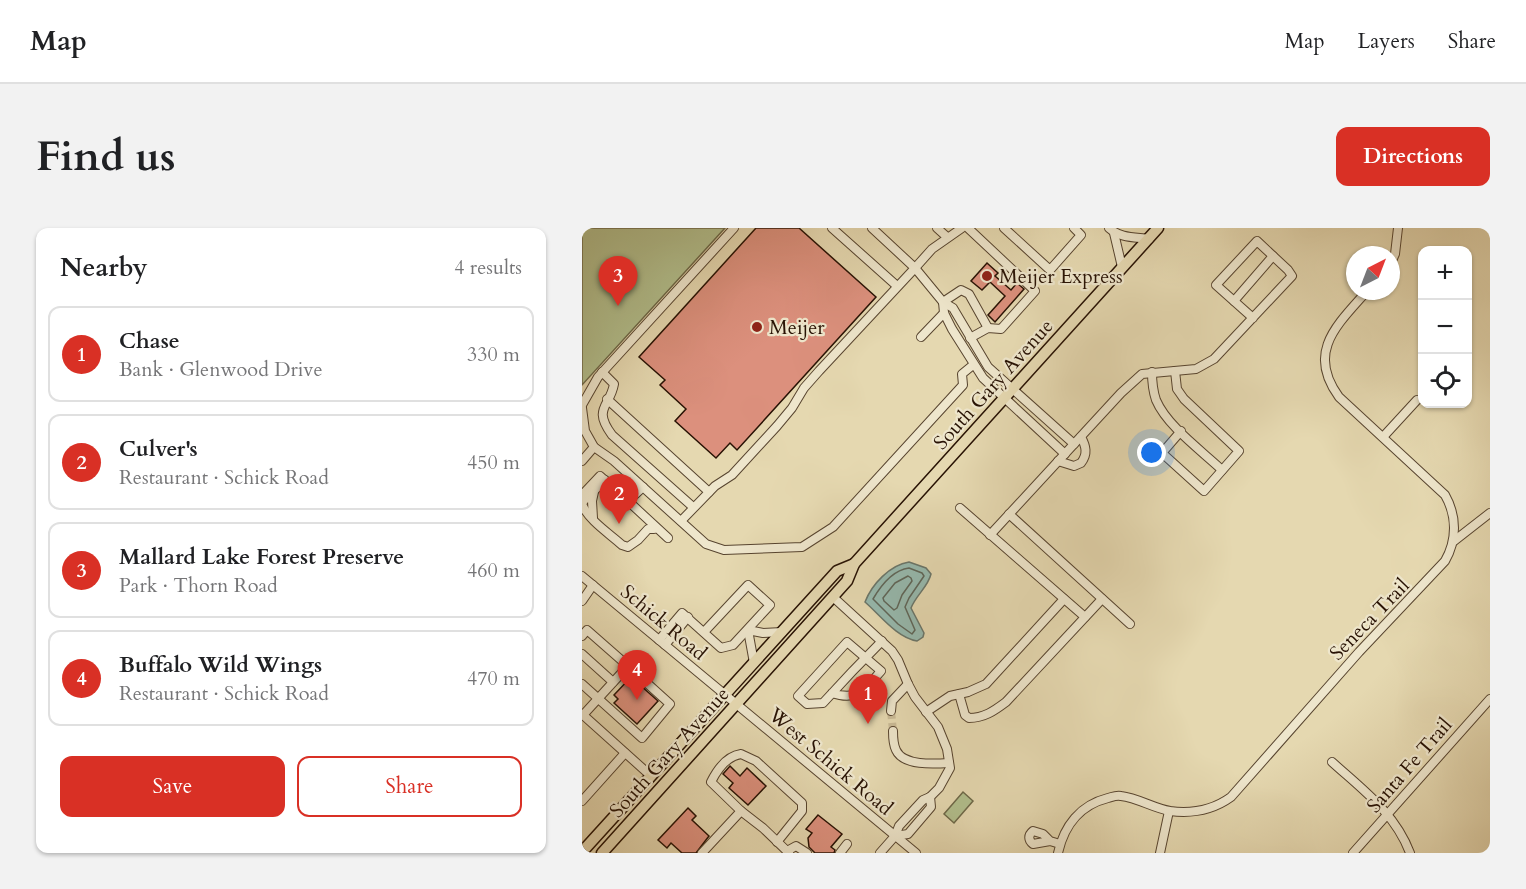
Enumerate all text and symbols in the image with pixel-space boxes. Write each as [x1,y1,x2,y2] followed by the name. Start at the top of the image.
[30,22,87,60] text: Map
[1285,27,1325,56] text: Map
[1358,27,1415,56] text: Layers
[1448,27,1496,56] text: Share
[1336,127,1490,186] button: Directions
[36,128,176,185] text: Find us
[1346,246,1400,300] north arrow
[1418,246,1472,408] map controls
[1418,246,1472,300] button: +
[60,250,148,285] text: Nearby
[454,254,522,281] text: 4 results
[598,256,638,306] pin: 3
[999,263,1123,290] place label: Meijer Express
[980,269,994,283] marker: Meijer Express
[1418,300,1472,354] button: −
[927,313,1059,455] street label: South Gary Avenue
[769,314,825,341] place label: Meijer
[750,320,764,334] marker: Meijer
[119,326,180,356] text: Chase
[76,341,87,368] text: 1
[467,341,520,368] text: 330 m
[1418,354,1472,408] button: locate
[119,356,323,383] text: Bank · Glenwood Drive
[119,434,198,464] text: Culver's
[1137,438,1166,467] your location
[76,449,87,476] text: 2
[467,449,520,476] text: 450 m
[119,464,329,491] text: Restaurant · Schick Road
[600,474,639,524] pin: 2
[119,542,404,572] text: Mallard Lake Forest Preserve
[76,557,87,584] text: 3
[467,557,520,584] text: 460 m
[119,572,278,599] text: Park · Thorn Road
[1324,573,1415,666] street label: Seneca Trail
[615,578,713,667] street label: Schick Road
[119,650,322,680] text: Buffalo Wild Wings
[618,650,656,700] pin: 4
[76,665,87,692] text: 4
[467,665,520,692] text: 470 m
[848,674,888,724] pin: 1
[119,680,329,707] text: Restaurant · Schick Road
[603,681,735,823] street label: South Gary Avenue
[762,701,899,822] street label: West Schick Road
[1361,712,1458,819] street label: Santa Fe Trail
[60,756,285,817] button: Save
[297,756,522,817] button: Share

